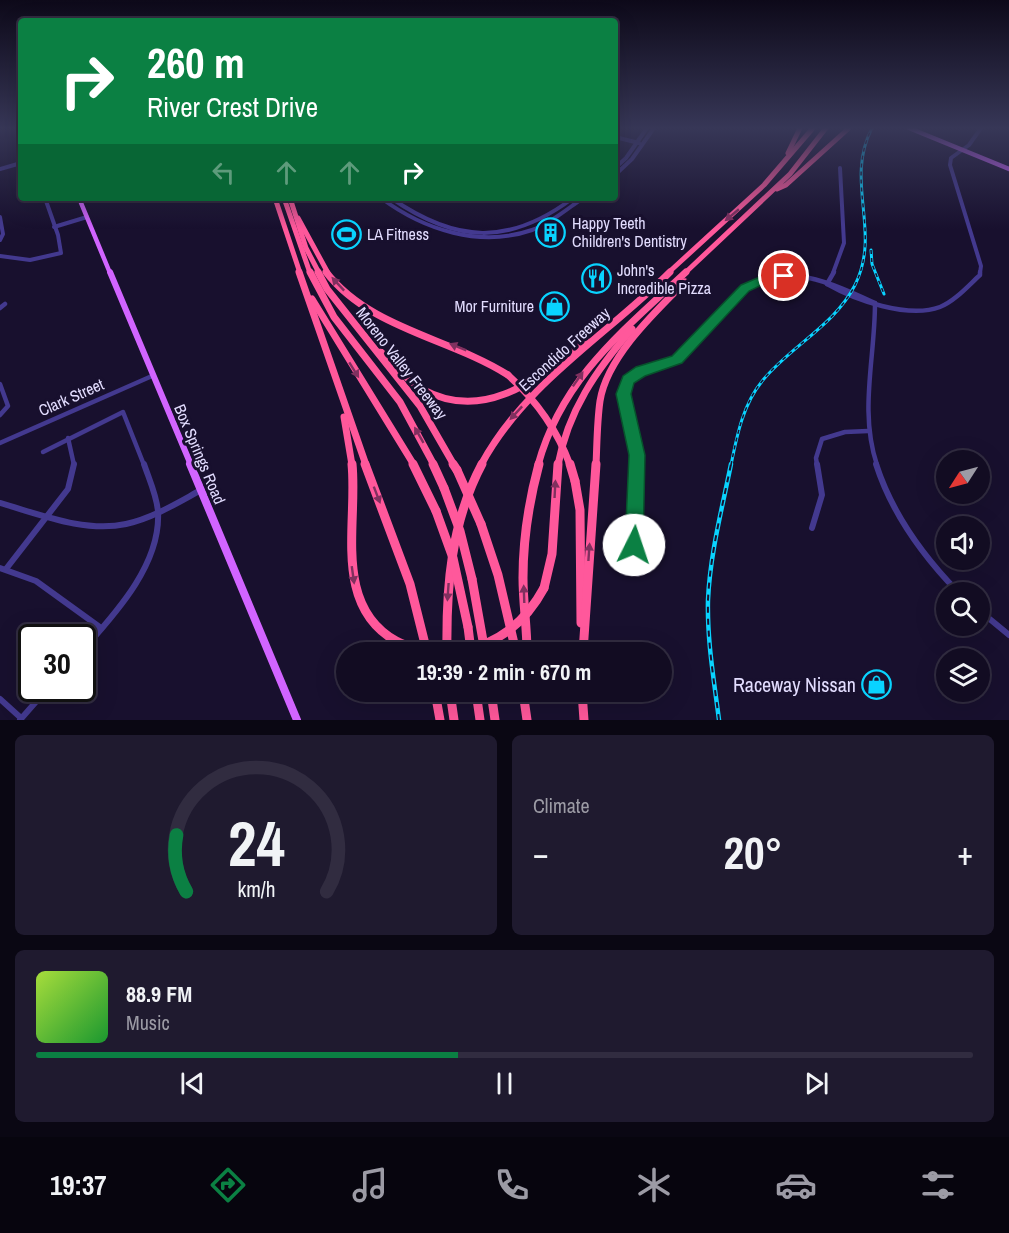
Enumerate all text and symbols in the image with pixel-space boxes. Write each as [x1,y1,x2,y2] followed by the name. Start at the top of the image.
[147,35,245,91] text: 260 m
[48,42,126,120] icon: right
[147,89,318,125] text: River Crest Drive
[207,156,240,189] icon: left
[270,156,303,189] icon: ahead
[333,156,366,189] icon: ahead
[396,156,429,189] icon: right
[725,208,740,221] one-way arrow
[572,212,687,252] place label: Happy Teeth Children's Dentistry
[535,216,567,248] building icon: Happy Teeth Children's Dentistry
[330,218,362,250] sports icon: LA Fitness
[367,223,429,245] place label: LA Fitness
[758,250,809,301] pin
[617,259,712,299] place label: John's Incredible Pizza
[767,259,800,292] icon: arrive
[580,263,612,295] restaurant icon: John's Incredible Pizza
[331,277,345,291] one-way arrow
[539,290,571,322] shop icon: Mor Furniture
[455,295,534,317] place label: Mor Furniture
[351,302,453,424] street label: Moreno Valley Freeway
[514,302,615,396] street label: Escondido Freeway
[449,342,467,351] one-way arrow
[348,362,359,378] one-way arrow
[572,372,584,388] one-way arrow
[35,373,107,421] street label: Clark Street
[169,401,231,507] street label: Box Springs Road
[510,406,524,420] one-way arrow
[414,426,424,443] one-way arrow
[936,450,990,504] north arrow
[936,450,990,702] map controls
[550,479,560,498] one-way arrow
[373,486,383,504] one-way arrow
[602,513,666,577] position arrow
[936,516,990,570] button: sound
[585,543,594,562] one-way arrow
[348,566,357,585] one-way arrow
[443,582,452,601] one-way arrow
[936,582,990,636] button: search
[519,585,528,604] one-way arrow
[18,624,96,702] speed limit sign: 30
[936,648,990,702] button: layers
[417,657,591,687] text: 19:39 · 2 min · 670 m
[861,668,893,700] shop icon: Raceway Nissan
[733,671,856,698] place label: Raceway Nissan
[533,792,590,819] text: Climate
[228,801,284,885] text: 24
[723,822,783,883] text: 20°
[533,831,549,875] text: −
[957,831,973,875] text: +
[237,875,275,904] text: km/h
[126,979,192,1009] text: 88.9 FM
[126,1009,170,1036] text: Music
[176,1067,209,1100] icon: previous
[488,1067,521,1100] icon: pause
[800,1067,833,1100] icon: next
[207,1164,249,1206] icon: directions
[349,1164,391,1206] icon: music
[491,1164,533,1206] icon: phone
[633,1164,675,1206] icon: climate
[775,1164,817,1206] icon: car
[917,1164,959,1206] icon: filters
[50,1167,107,1203] text: 19:37

